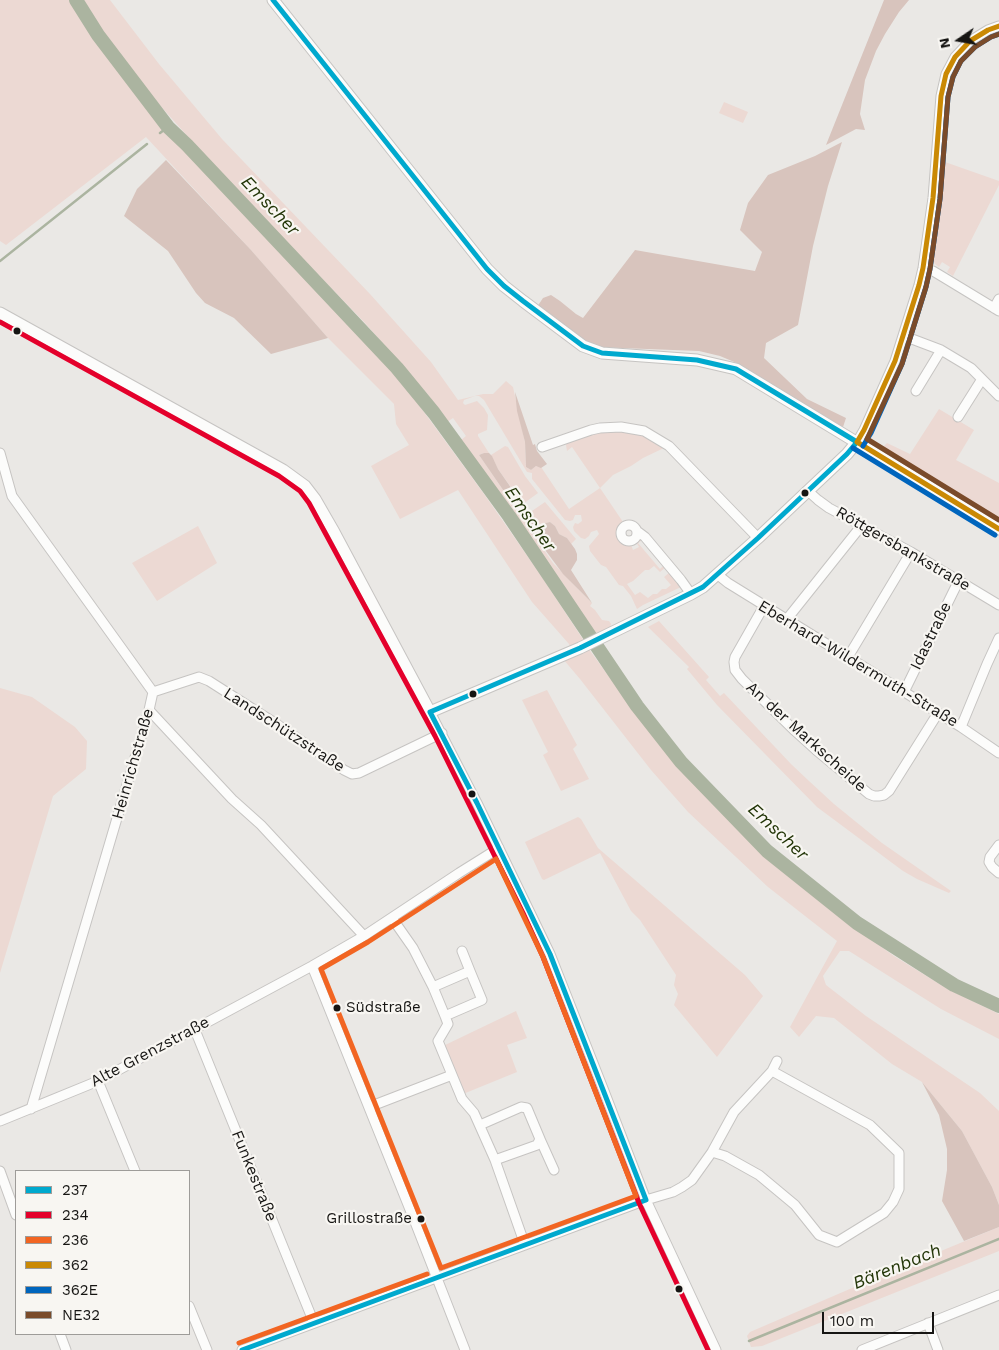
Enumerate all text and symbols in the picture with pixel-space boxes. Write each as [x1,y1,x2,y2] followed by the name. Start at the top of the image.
[934,15,984,65] north arrow
[935,36,953,50] text: N
[236,172,304,240] water label: Emscher
[12,326,22,336] unlabelled marker
[500,482,560,556] water label: Emscher
[800,488,810,498] unlabelled marker
[832,503,974,595] street label: Röttgersbankstraße
[754,597,962,731] street label: Eberhard-Wildermuth-Straße
[906,599,956,673] street label: Idastraße
[742,678,870,796] street label: An der Markscheide
[220,684,348,776] street label: Landschützstraße
[468,689,478,699] unlabelled marker
[108,706,158,822] street label: Heinrichstraße
[467,789,477,799] unlabelled marker
[743,799,813,865] water label: Emscher
[346,999,421,1017] place label: Südstraße
[332,1003,342,1013] marker: Südstraße
[87,1013,213,1091] street label: Alte Grenzstraße
[227,1128,281,1224] street label: Funkestraße
[15,1170,190,1335] legend
[62,1181,87,1199] text: 237
[62,1206,89,1224] text: 234
[326,1210,412,1228] place label: Grillostraße
[416,1214,426,1224] marker: Grillostraße
[62,1231,89,1249] text: 236
[850,1240,944,1294] water label: Bärenbach
[62,1256,89,1274] text: 362
[62,1281,98,1299] text: 362E
[674,1284,684,1294] unlabelled marker
[824,1302,936,1334] scale bar
[62,1306,100,1324] text: NE32
[830,1312,874,1330] text: 100 m

